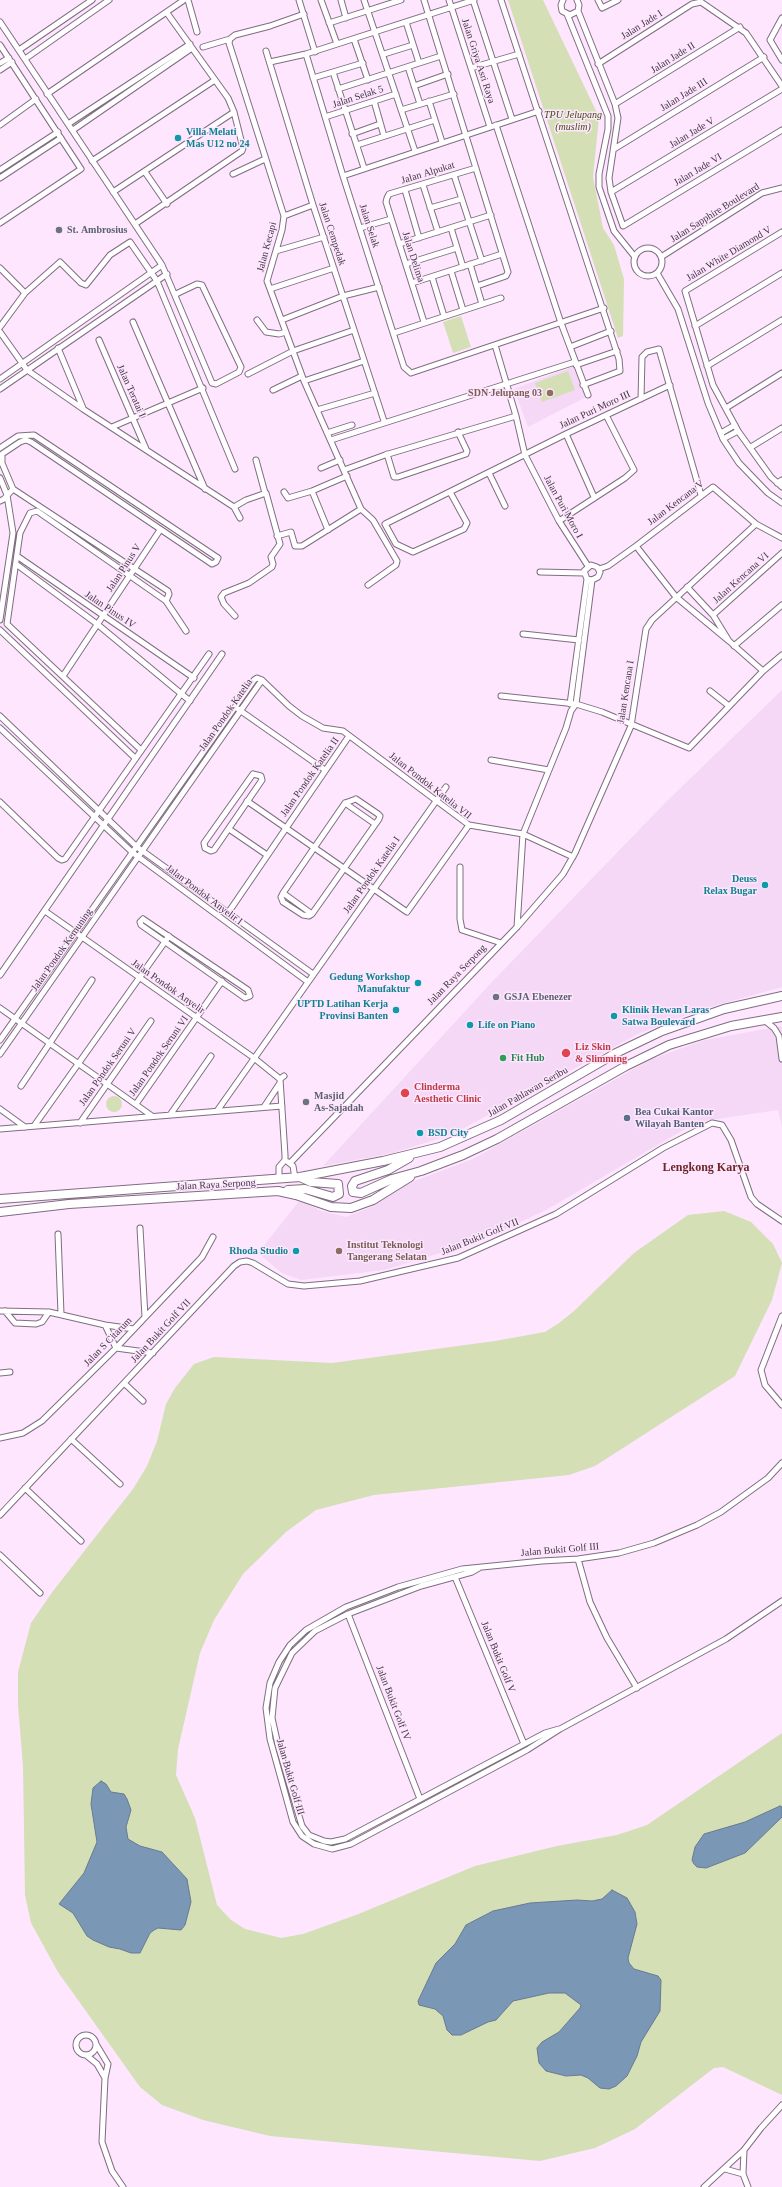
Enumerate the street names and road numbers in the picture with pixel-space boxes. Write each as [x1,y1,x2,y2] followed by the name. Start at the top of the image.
[619,8,665,42] street label: Jalan Jade I
[459,17,497,105] street label: Jalan Griya Asri Raya
[649,40,697,76] street label: Jalan Jade II
[658,76,710,114] street label: Jalan Jade III
[331,83,385,111] street label: Jalan Selak 5
[667,115,717,151] street label: Jalan Jade V
[672,151,724,189] street label: Jalan Jade VI
[400,159,456,187] street label: Jalan Alpukat
[668,181,762,245] street label: Jalan Sapphire Boulevard
[316,201,348,267] street label: Jalan Cempedak
[356,203,382,249] street label: Jalan Selak
[255,221,279,273] street label: Jalan Kecapi
[684,224,774,284] street label: Jalan White Diamond V
[399,230,427,284] street label: Jalan Delima
[114,363,148,419] street label: Jalan Teratai I
[558,388,632,432] street label: Jalan Puri Moro III
[541,473,585,541] street label: Jalan Puri Moro I
[645,478,707,528] street label: Jalan Kencana V
[104,542,144,594] street label: Jalan Pinus V
[711,550,771,606] street label: Jalan Kencana VI
[82,589,138,631] street label: Jalan Pinus IV
[615,660,637,724] street label: Jalan Kencana I
[197,677,255,753] street label: Jalan Pondok Katelia
[278,735,342,819] street label: Jalan Pondok Katelia II
[386,750,474,822] street label: Jalan Pondok Katelia VII
[341,834,403,916] street label: Jalan Pondok Katelia I
[163,862,245,928] street label: Jalan Pondok Anyelir I
[29,906,95,994] street label: Jalan Pondok Kemuning
[425,942,489,1008] street label: Jalan Raya Serpong
[129,957,207,1017] street label: Jalan Pondok Anyelir
[127,1014,191,1098] street label: Jalan Pondok Seruni VI
[77,1026,139,1108] street label: Jalan Pondok Seruni V
[486,1064,570,1120] street label: Jalan Pahlawan Seribu
[176,1177,256,1193] street label: Jalan Raya Serpong
[440,1216,520,1258] street label: Jalan Bukit Golf VII
[128,1297,194,1365] street label: Jalan Bukit Golf VII
[81,1315,135,1369] street label: Jalan S Citarum
[520,1541,600,1559] street label: Jalan Bukit Golf III
[478,1620,518,1694] street label: Jalan Bukit Golf V
[373,1664,413,1742] street label: Jalan Bukit Golf IV
[273,1738,307,1816] street label: Jalan Bukit Golf III

